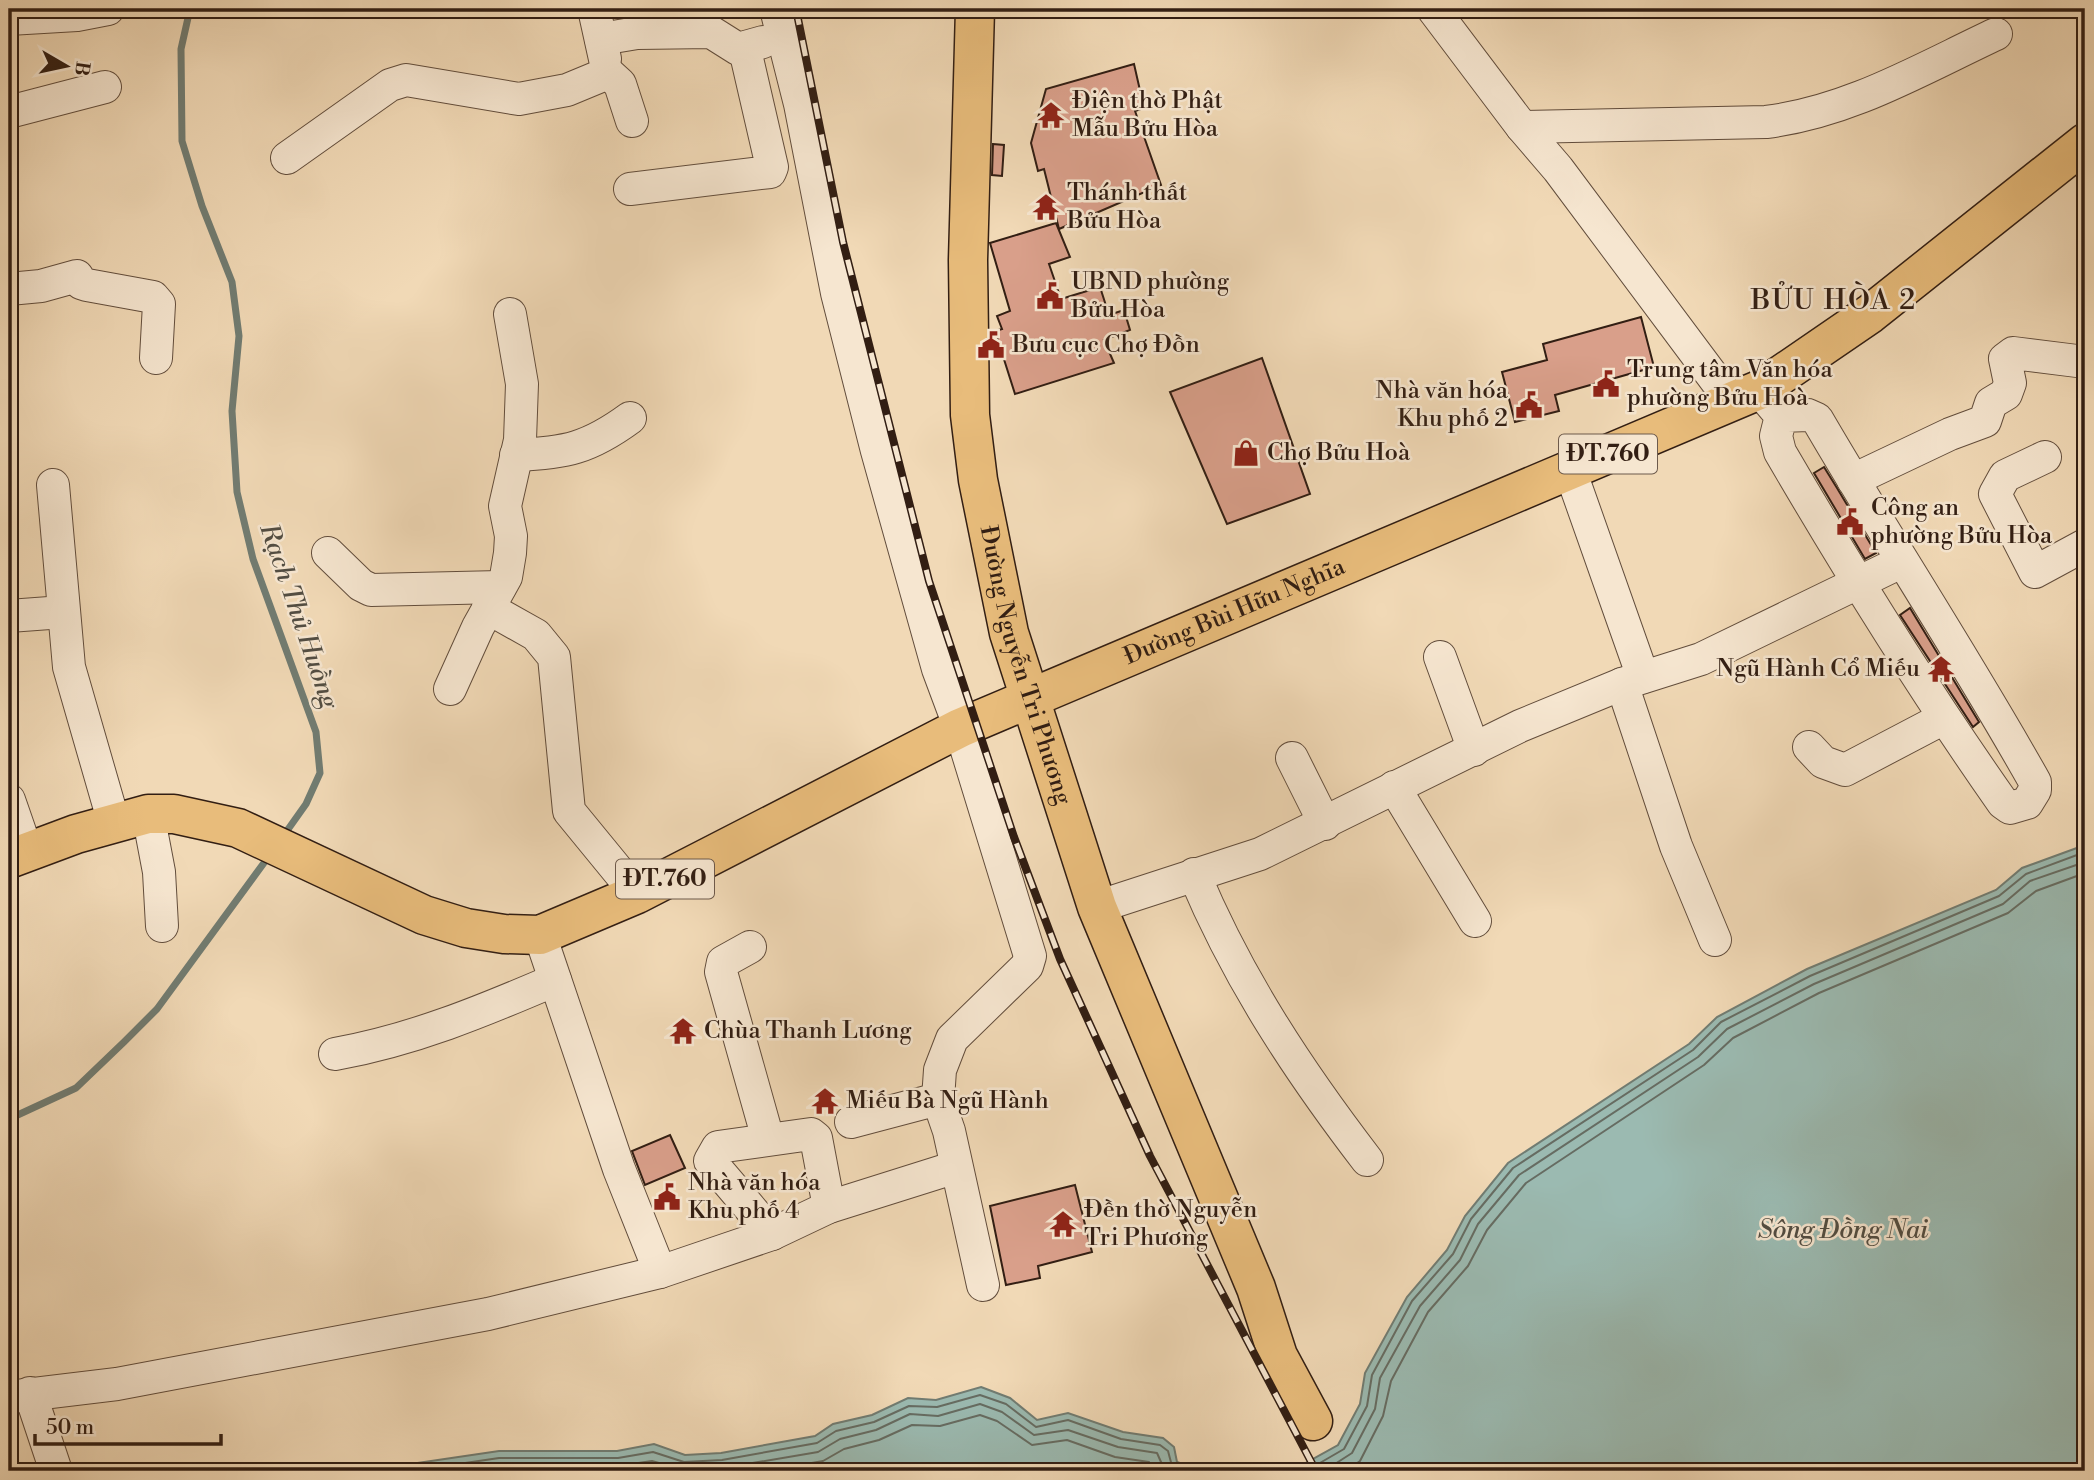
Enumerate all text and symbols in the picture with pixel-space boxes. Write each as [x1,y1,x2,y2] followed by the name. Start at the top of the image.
[32,32,102,102] north arrow
[69,60,95,77] text: B
[1072,86,1223,144] place label: Điện thờ Phật Mẫu Bửu Hòa
[1036,100,1066,130] temple icon: Điện thờ Phật Mẫu Bửu Hòa
[1066,178,1188,236] place label: Thánh thất Bửu Hòa
[1031,192,1061,222] temple icon: Thánh thất Bửu Hòa
[1070,267,1230,325] place label: UBND phường Bửu Hòa
[1035,281,1065,311] public building icon: UBND phường Bửu Hòa
[1750,281,1917,318] district label: BỬU HÒA 2
[976,330,1006,360] public building icon: Bưu cục Chợ Đồn
[1011,330,1200,360] place label: Bưu cục Chợ Đồn
[1627,355,1834,413] place label: Trung tâm Văn hóa phường Bửu Hoà
[1591,369,1621,399] public building icon: Trung tâm Văn hóa phường Bửu Hoà
[1376,376,1509,434] place label: Nhà văn hóa Khu phố 2
[1514,390,1544,420] public building icon: Nhà văn hóa Khu phố 2
[1559,435,1657,474] road number: ĐT.760
[1231,438,1261,468] shop icon: Chợ Bửu Hoà
[1267,438,1411,468] place label: Chợ Bửu Hoà
[1871,493,2053,551] place label: Công an phường Bửu Hòa
[1835,507,1865,537] public building icon: Công an phường Bửu Hòa
[252,519,346,714] water label: Rạch Thủ Huồng
[973,523,1078,809] street label: Đường Nguyễn Tri Phương
[1119,552,1350,672] street label: Đường Bùi Hữu Nghĩa
[1716,654,1920,684] place label: Ngũ Hành Cổ Miếu
[1926,654,1956,684] temple icon: Ngũ Hành Cổ Miếu
[616,860,714,898] road number: ĐT.760
[668,1016,698,1046] temple icon: Chùa Thanh Lương
[704,1016,912,1046] place label: Chùa Thanh Lương
[810,1086,840,1116] temple icon: Miếu Bà Ngũ Hành
[846,1086,1049,1116] place label: Miếu Bà Ngũ Hành
[688,1168,821,1226] place label: Nhà văn hóa Khu phố 4
[652,1182,682,1212] public building icon: Nhà văn hóa Khu phố 4
[1084,1195,1257,1253] place label: Đền thờ Nguyễn Tri Phương
[1048,1209,1078,1239] temple icon: Đền thờ Nguyễn Tri Phương
[1758,1214,1929,1246] water label: Sông Đồng Nai
[35,1403,220,1447] scale bar
[46,1415,94,1441] text: 50 m

